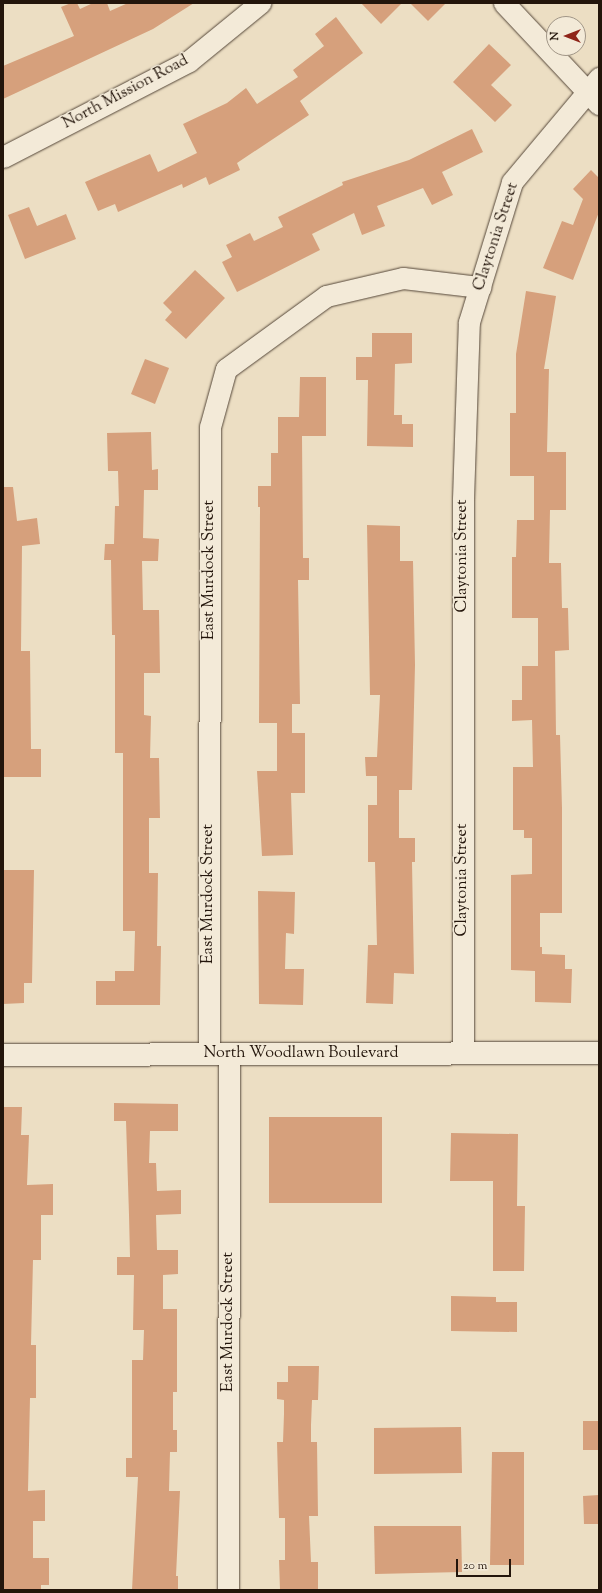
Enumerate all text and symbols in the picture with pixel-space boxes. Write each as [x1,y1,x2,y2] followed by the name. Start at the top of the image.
[546,16,586,56] north arrow
[547,32,563,40] text: N
[60,52,192,134] street label: North Mission Road
[470,180,524,294] street label: Claytonia Street
[200,500,220,640] street label: East Murdock Street
[453,500,473,612] street label: Claytonia Street
[199,824,219,964] street label: East Murdock Street
[453,824,473,936] street label: Claytonia Street
[204,1044,398,1064] street label: North Woodlawn Boulevard
[219,1252,239,1392] street label: East Murdock Street
[458,1551,513,1577] scale bar
[463,1557,487,1575] text: 20 m

